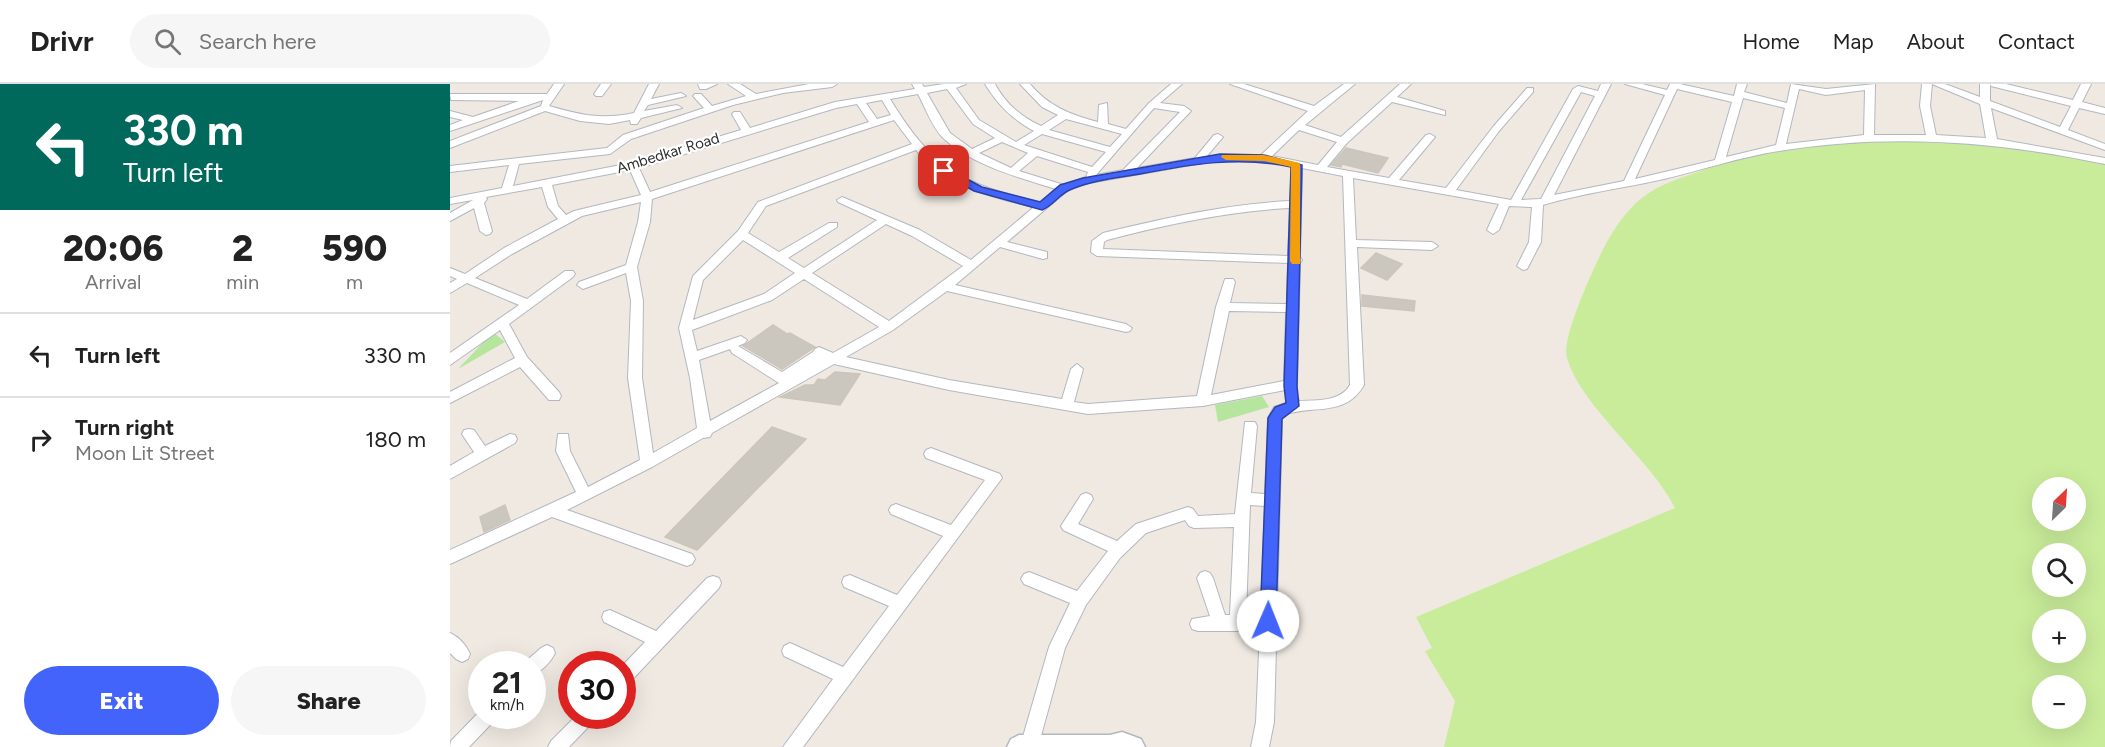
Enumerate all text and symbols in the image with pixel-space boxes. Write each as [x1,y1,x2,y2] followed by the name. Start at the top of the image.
[130,14,550,68] search box
[30,24,94,58] text: Drivr
[151,25,184,58] icon: search
[199,28,316,55] text: Search here
[1743,29,1800,54] text: Home
[1833,29,1874,54] text: Map
[1907,29,1965,54] text: About
[1998,29,2075,54] text: Contact
[123,105,244,156] text: 330 m
[24,108,102,186] icon: left
[614,129,722,177] street label: Ambedkar Road
[918,145,969,196] pin
[927,154,960,187] icon: arrive
[123,156,223,189] text: Turn left
[63,227,164,270] text: 20:06
[232,227,253,270] text: 2
[322,227,387,270] text: 590
[85,270,141,294] text: Arrival
[226,270,259,294] text: min
[346,270,363,294] text: m
[24,339,57,372] icon: left
[75,342,161,369] text: Turn left
[364,342,426,369] text: 330 m
[75,414,174,441] text: Turn right
[24,423,57,456] icon: right
[365,426,426,453] text: 180 m
[75,441,215,465] text: Moon Lit Street
[2032,477,2086,531] north arrow
[2032,477,2086,729] map controls
[2032,543,2086,597] button: search
[1236,589,1300,653] position arrow
[2032,609,2086,663] button: +
[558,651,636,729] speed limit sign: 30
[492,664,522,701] text: 21
[24,666,219,735] button: Exit
[231,666,426,735] button: Share
[2032,675,2086,729] button: −
[490,696,524,714] text: km/h

